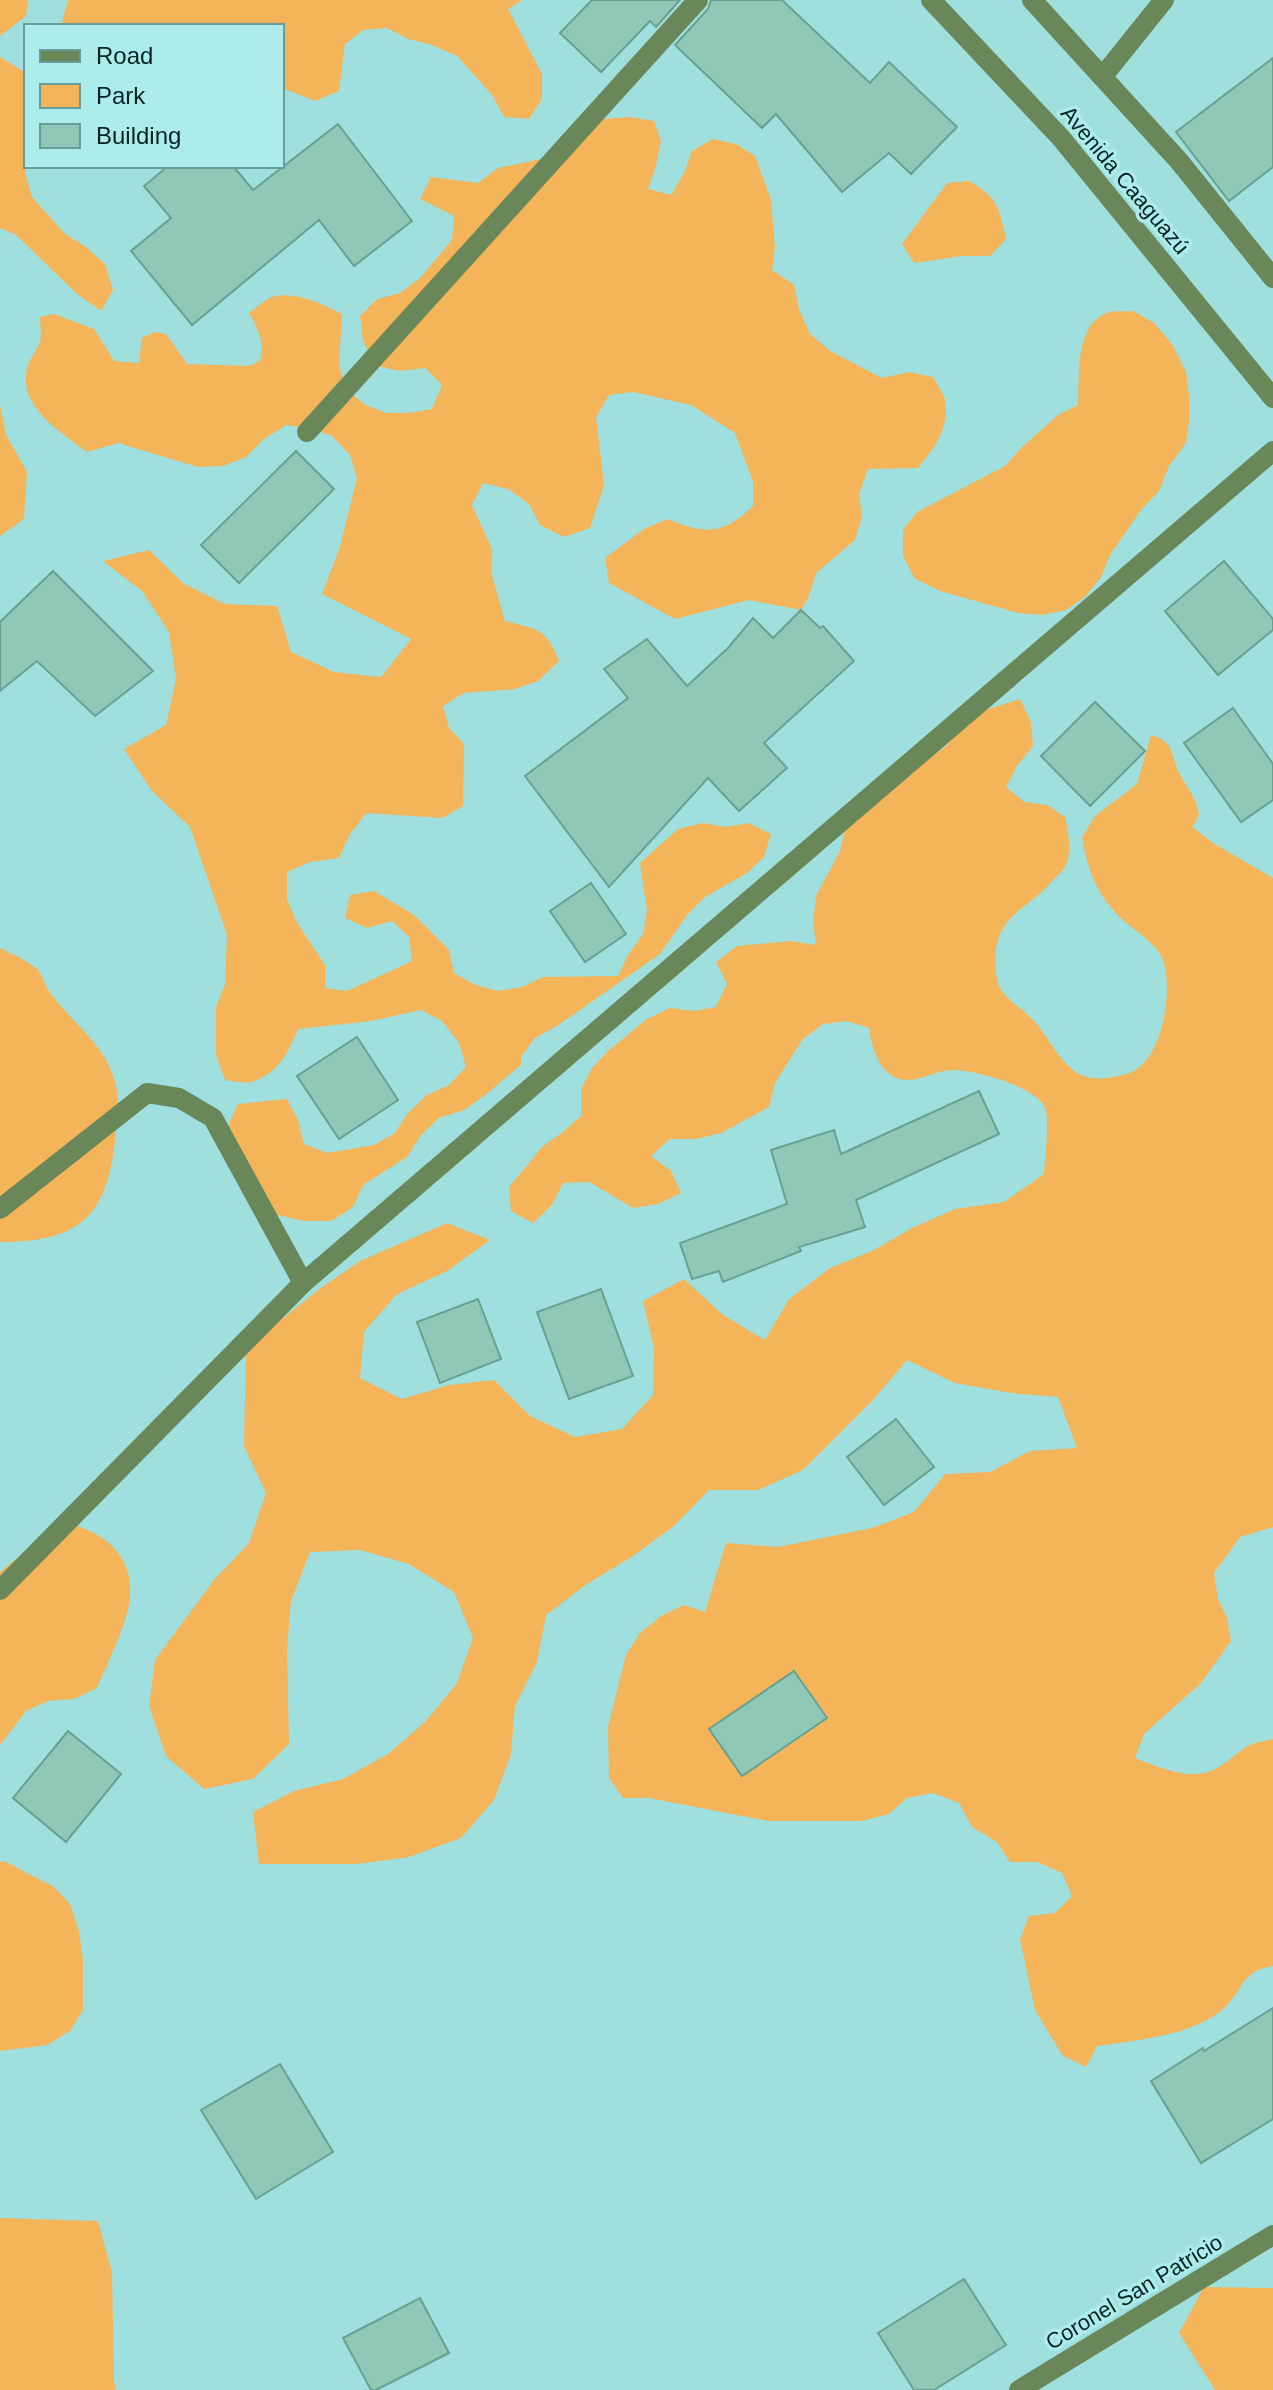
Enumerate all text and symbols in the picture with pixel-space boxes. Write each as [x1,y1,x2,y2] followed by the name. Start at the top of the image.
[24,24,284,168] legend
[96,42,153,69] text: Road
[96,82,146,109] text: Park
[1056,101,1194,259] street label: Avenida Caaguazú
[96,122,181,149] text: Building
[1041,2229,1227,2355] street label: Coronel San Patricio

